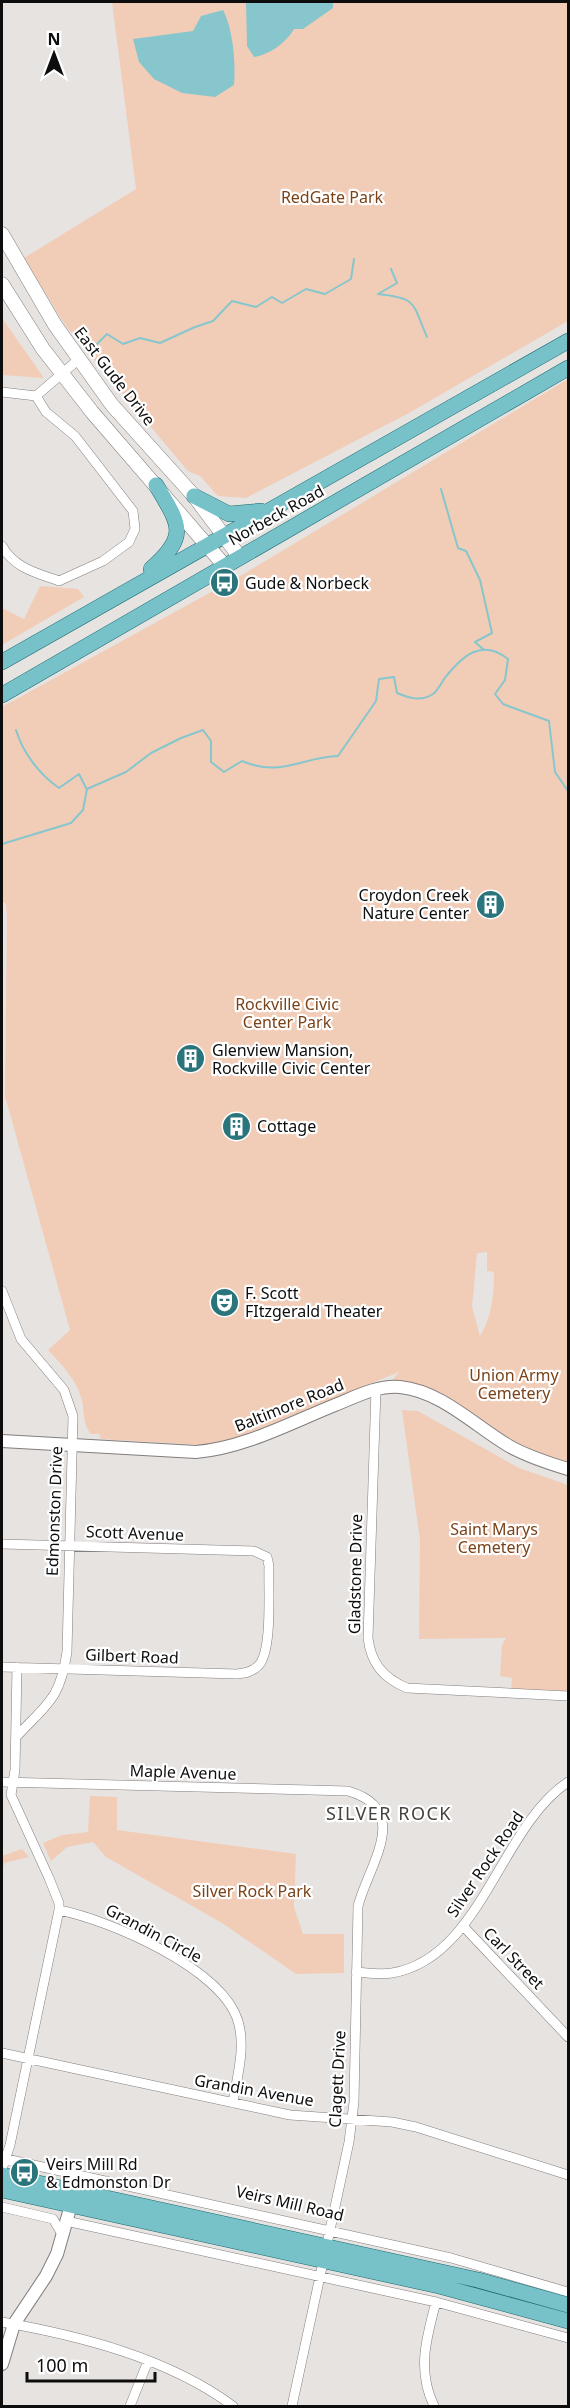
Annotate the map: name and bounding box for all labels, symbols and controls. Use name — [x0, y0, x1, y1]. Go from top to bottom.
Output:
north arrow — [24, 24, 84, 84]
text: N — [47, 28, 61, 50]
park label: RedGate Park — [281, 186, 384, 208]
street label: East Gude Drive — [70, 322, 160, 430]
street label: Norbeck Road — [224, 480, 328, 550]
bus stop icon: Gude & Norbeck — [208, 567, 240, 599]
place label: Gude & Norbeck — [245, 572, 369, 594]
place label: Croydon Creek Nature Center — [359, 884, 469, 924]
building icon: Croydon Creek Nature Center — [474, 888, 506, 920]
park label: Rockville Civic Center Park — [235, 993, 339, 1033]
place label: Glenview Mansion, Rockville Civic Center — [212, 1039, 371, 1079]
building icon: Glenview Mansion, Rockville Civic Center — [175, 1043, 207, 1075]
building icon: Cottage — [220, 1110, 252, 1142]
place label: Cottage — [257, 1115, 316, 1137]
place label: F. Scott FItzgerald Theater — [245, 1282, 383, 1322]
theatre icon: F. Scott FItzgerald Theater — [208, 1286, 240, 1318]
park label: Union Army Cemetery — [469, 1364, 560, 1404]
street label: Baltimore Road — [231, 1373, 347, 1437]
street label: Edmonston Drive — [41, 1446, 67, 1576]
street label: Gladstone Drive — [343, 1514, 367, 1634]
park label: Saint Marys Cemetery — [450, 1518, 538, 1558]
street label: Scott Avenue — [86, 1520, 184, 1546]
street label: Gilbert Road — [85, 1643, 179, 1669]
street label: Maple Avenue — [129, 1759, 237, 1785]
district label: SILVER ROCK — [326, 1801, 452, 1825]
street label: Silver Rock Road — [441, 1807, 529, 1921]
park label: Silver Rock Park — [193, 1880, 312, 1902]
street label: Grandin Circle — [102, 1898, 206, 1968]
street label: Carl Street — [479, 1922, 549, 1994]
street label: Clagett Drive — [323, 2030, 351, 2128]
street label: Grandin Avenue — [193, 2069, 315, 2111]
place label: Veirs Mill Rd & Edmonston Dr — [46, 2153, 171, 2193]
bus stop icon: Veirs Mill Rd & Edmonston Dr — [9, 2157, 41, 2189]
street label: Veirs Mill Road — [234, 2180, 346, 2226]
scale bar — [27, 2345, 154, 2383]
text: 100 m — [36, 2353, 88, 2377]

